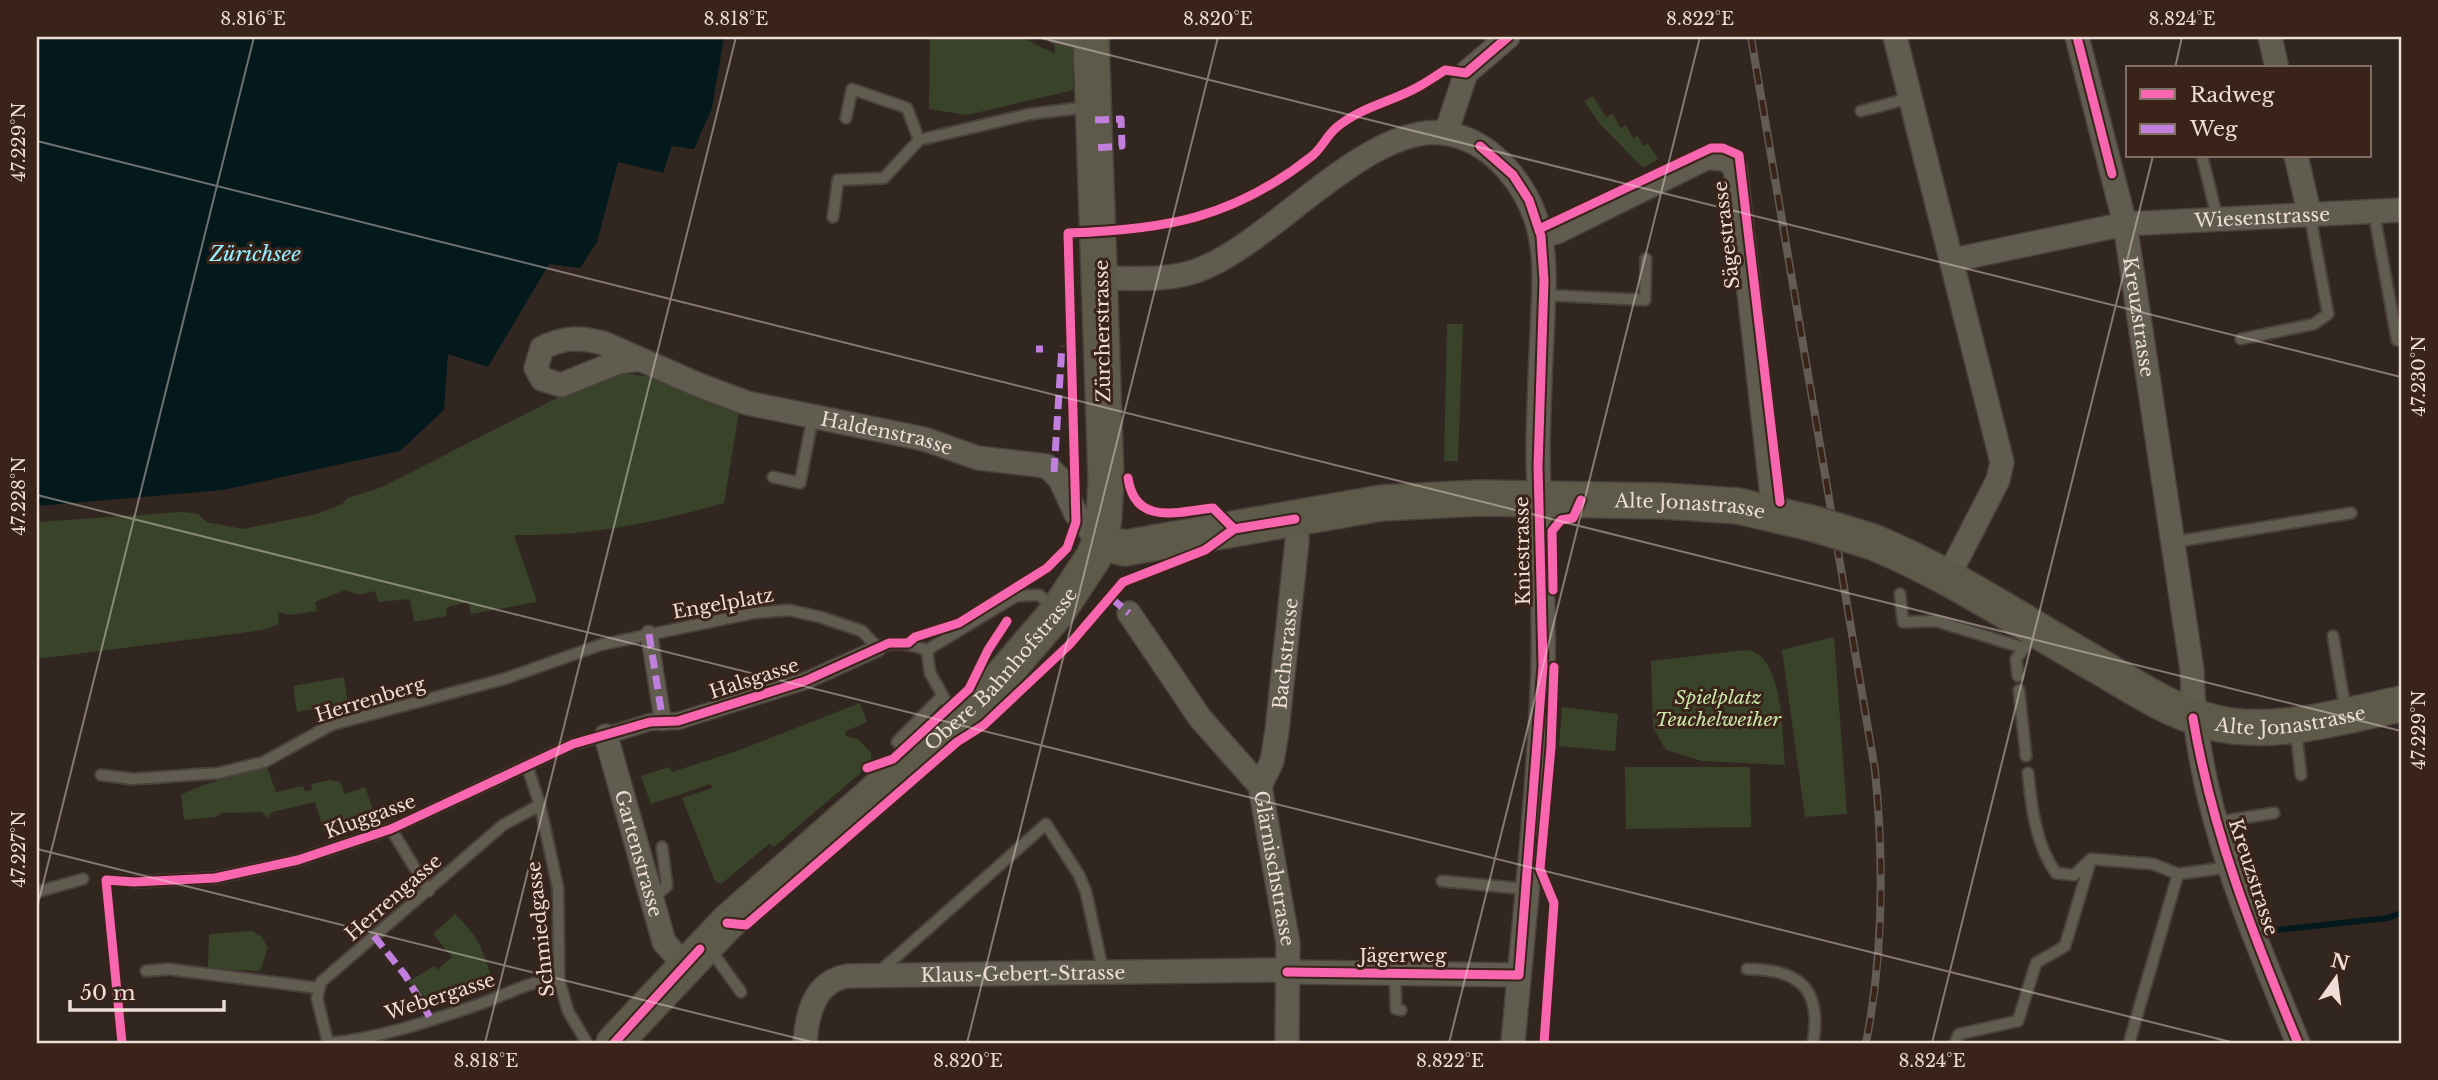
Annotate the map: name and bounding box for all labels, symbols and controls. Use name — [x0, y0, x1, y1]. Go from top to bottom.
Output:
text: 8.816°E — [220, 8, 286, 30]
text: 8.818°E — [704, 8, 768, 30]
text: 8.820°E — [1183, 8, 1253, 30]
text: 8.822°E — [1666, 8, 1734, 30]
text: 8.824°E — [2148, 8, 2216, 30]
legend — [2126, 66, 2372, 158]
text: Radweg — [2190, 82, 2275, 108]
text: 47.229°N — [8, 102, 30, 182]
text: Weg — [2189, 116, 2238, 142]
street label: Sägestrasse — [1708, 180, 1745, 290]
street label: Wiesenstrasse — [2193, 203, 2331, 233]
water label: Zürichsee — [208, 241, 301, 267]
street label: Kreuzstrasse — [2118, 255, 2159, 379]
street label: Zürcherstrasse — [1090, 259, 1115, 403]
text: 47.230°N — [2408, 336, 2430, 416]
street label: Haldenstrasse — [819, 407, 956, 460]
text: 47.228°N — [8, 457, 30, 535]
street label: Alte Jonastrasse — [1614, 489, 1767, 524]
street label: Kniestrasse — [1510, 496, 1535, 606]
street label: Engelplatz — [671, 583, 776, 624]
street label: Obere Bahnhofstrasse — [920, 583, 1082, 756]
street label: Bachstrasse — [1268, 597, 1303, 711]
street label: Halsgasse — [706, 653, 802, 704]
street label: Herrenberg — [312, 672, 428, 727]
park label: Spielplatz Teuchelweiher — [1655, 686, 1782, 731]
text: 47.229°N — [2408, 690, 2430, 770]
street label: Alte Jonastrasse — [2212, 701, 2368, 740]
street label: Gartenstrasse — [610, 787, 667, 920]
street label: Kluggasse — [322, 789, 419, 844]
street label: Glärnischstrasse — [1249, 789, 1299, 948]
text: 47.227°N — [8, 811, 30, 887]
street label: Kreuzstrasse — [2224, 816, 2283, 938]
street label: Herrengasse — [341, 849, 446, 945]
street label: Schmiedgasse — [522, 860, 559, 998]
street label: Jägerweg — [1357, 944, 1447, 967]
north arrow — [2302, 944, 2372, 1014]
text: N — [2329, 949, 2352, 975]
street label: Klaus-Gebert-Strasse — [920, 961, 1125, 987]
scale bar — [70, 968, 224, 1012]
street label: Webergasse — [381, 968, 498, 1025]
text: 50 m — [80, 980, 136, 1006]
text: 8.818°E — [454, 1050, 518, 1072]
text: 8.820°E — [933, 1050, 1003, 1072]
text: 8.822°E — [1416, 1050, 1484, 1072]
text: 8.824°E — [1898, 1050, 1966, 1072]

